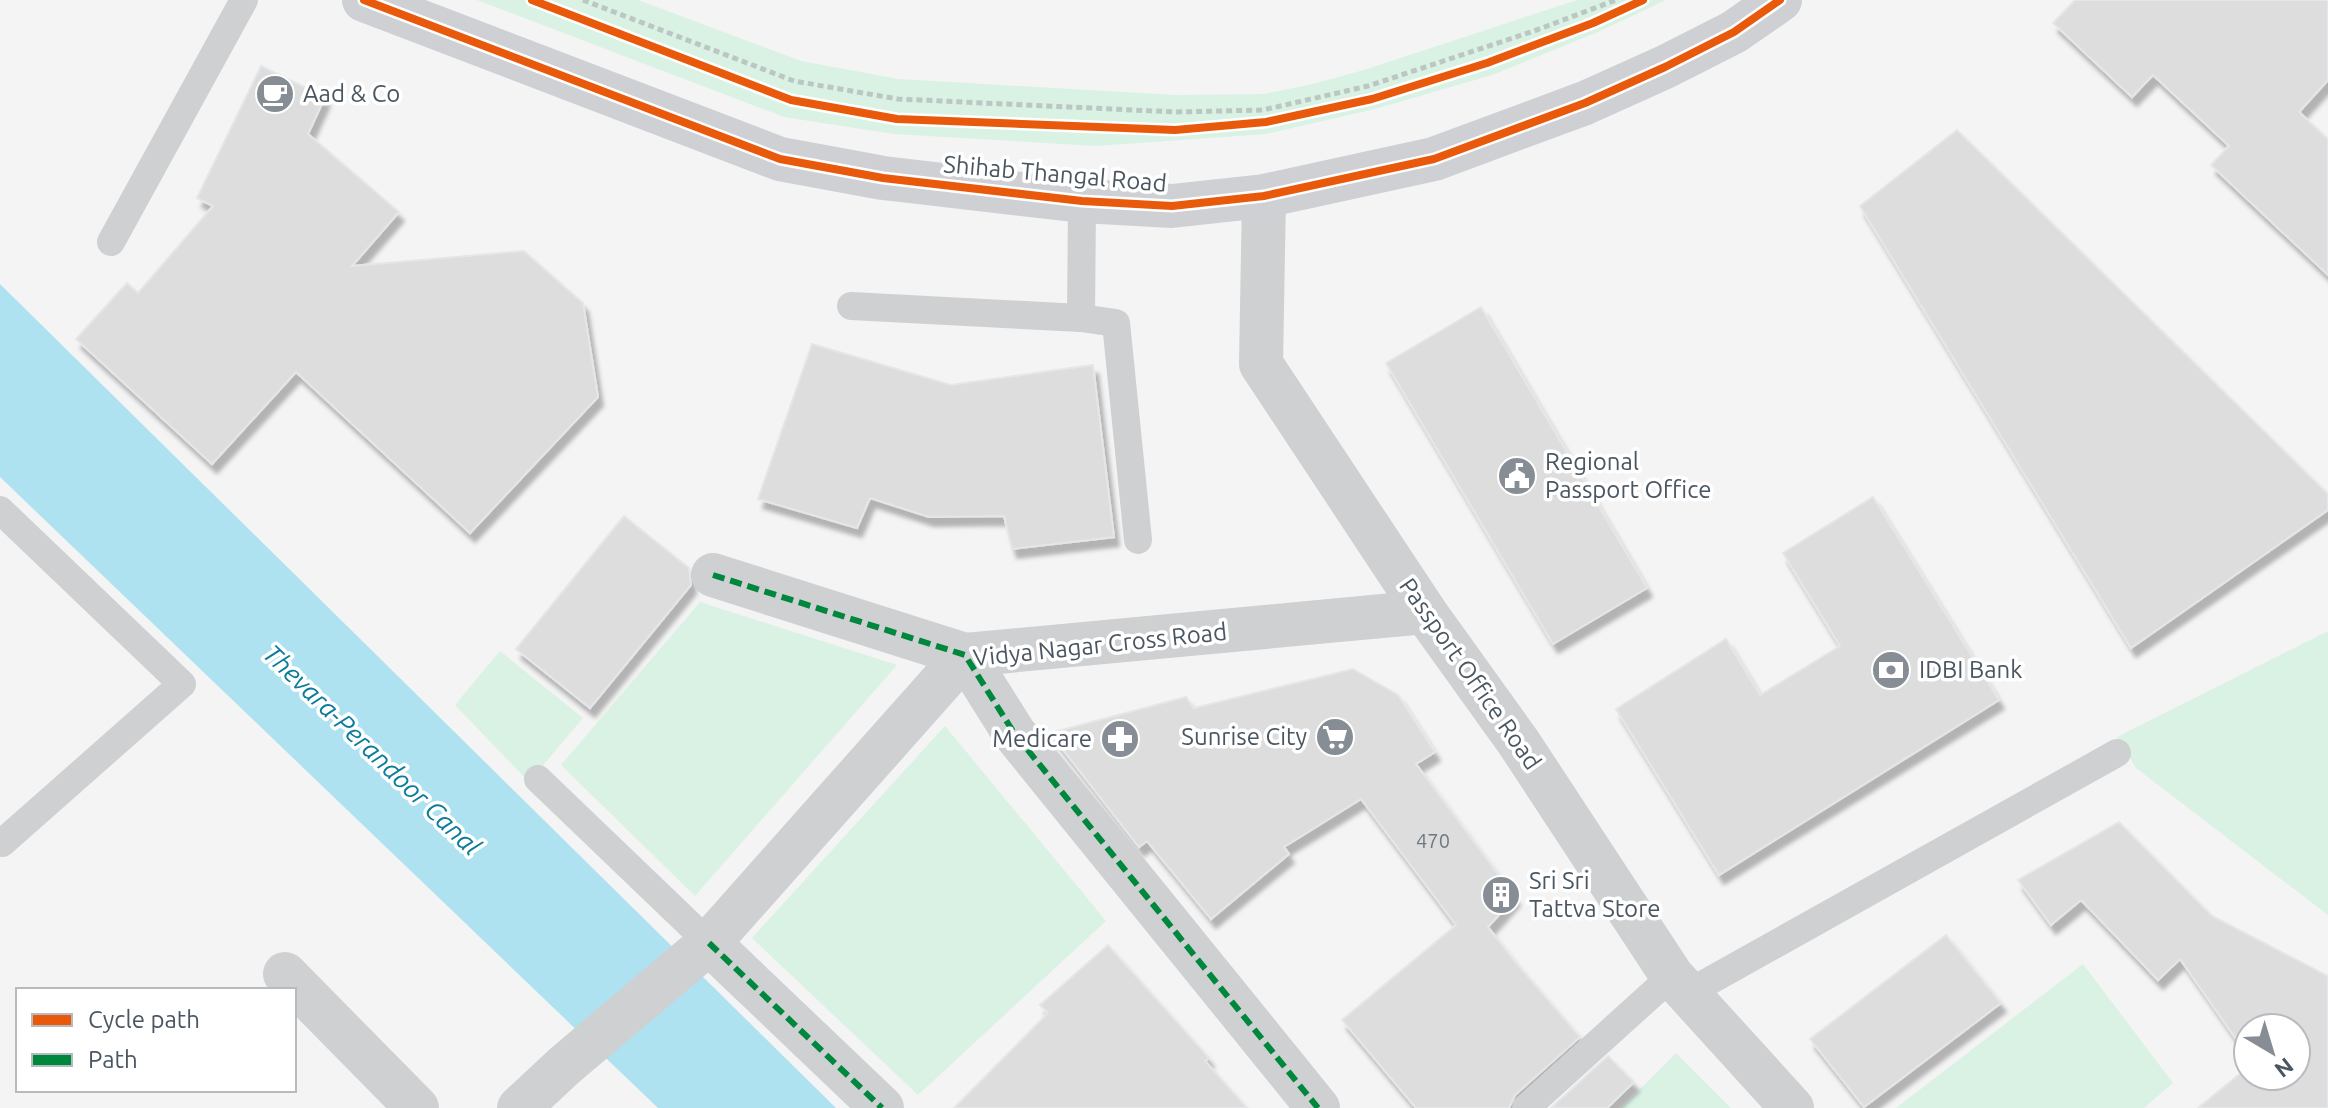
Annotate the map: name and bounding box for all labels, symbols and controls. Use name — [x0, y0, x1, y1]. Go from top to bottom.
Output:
cafe icon: Aad & Co — [254, 73, 296, 115]
place label: Aad & Co — [303, 80, 400, 107]
street label: Shihab Thangal Road — [942, 150, 1168, 197]
place label: Regional Passport Office — [1545, 448, 1712, 503]
public building icon: Regional Passport Office — [1496, 455, 1538, 497]
street label: Passport Office Road — [1394, 573, 1547, 775]
street label: Vidya Nagar Cross Road — [972, 618, 1228, 671]
water label: Thevara-Perandoor Canal — [258, 638, 487, 861]
bank icon: IDBI Bank — [1870, 649, 1912, 691]
place label: IDBI Bank — [1919, 656, 2022, 683]
supermarket icon: Sunrise City — [1314, 716, 1356, 758]
pharmacy icon: Medicare — [1099, 718, 1141, 760]
place label: Sunrise City — [1181, 723, 1307, 750]
place label: Medicare — [992, 725, 1092, 752]
house number: 470 — [1416, 829, 1450, 852]
place label: Sri Sri Tattva Store — [1529, 867, 1660, 922]
building icon: Sri Sri Tattva Store — [1480, 874, 1522, 916]
legend — [16, 988, 296, 1092]
text: Cycle path — [88, 1006, 200, 1033]
north arrow — [2232, 1012, 2312, 1092]
text: Path — [88, 1046, 138, 1073]
text: N — [2270, 1053, 2299, 1083]

